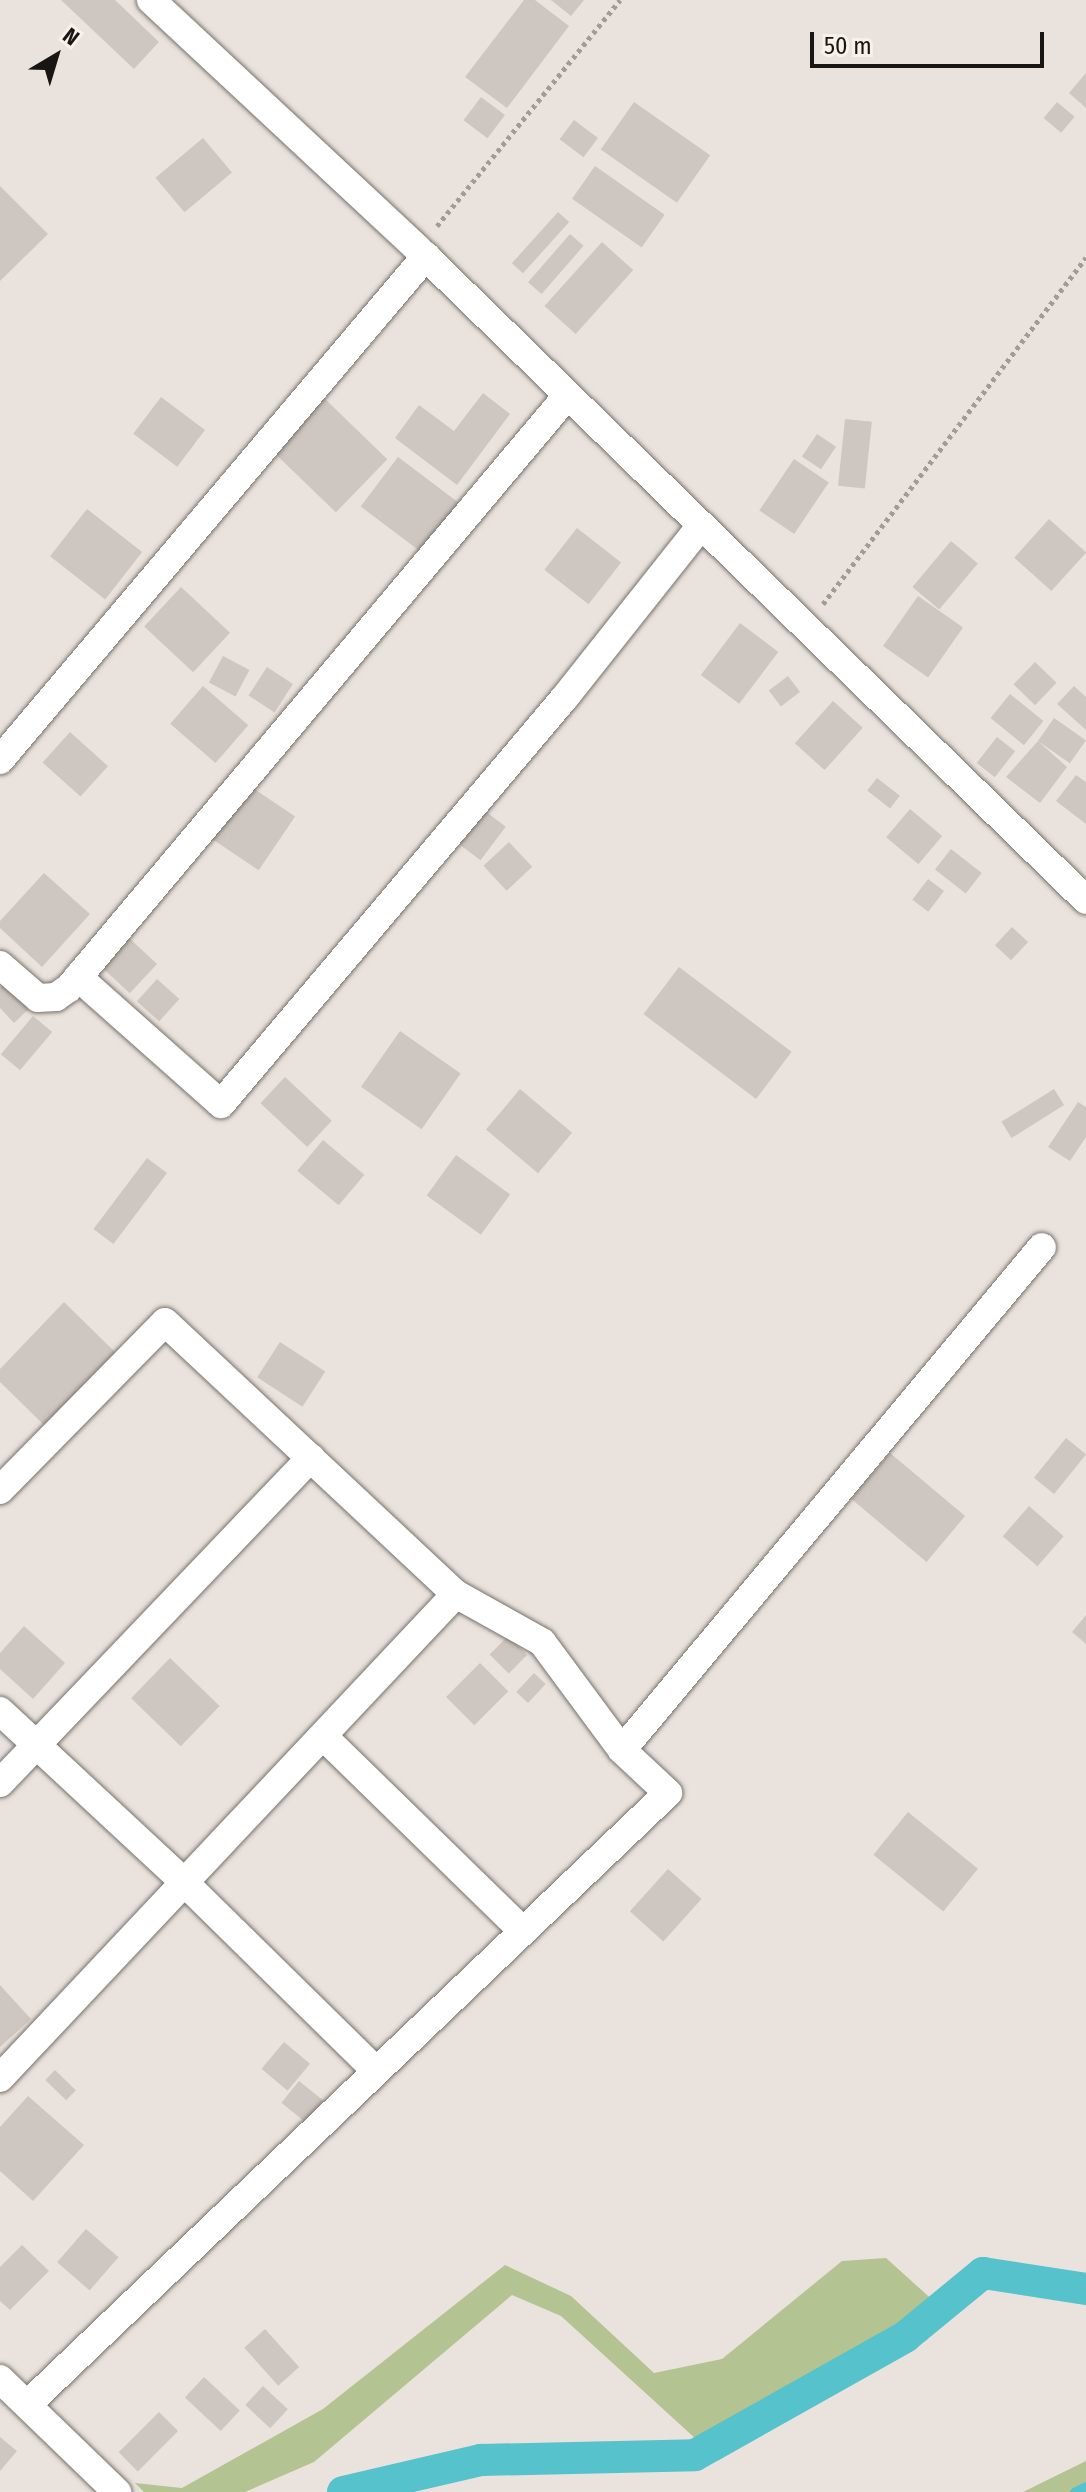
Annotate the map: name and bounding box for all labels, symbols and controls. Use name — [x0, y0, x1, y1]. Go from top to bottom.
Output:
north arrow — [16, 16, 96, 96]
scale bar — [814, 16, 1048, 66]
text: N — [58, 22, 85, 51]
text: 50 m — [824, 32, 872, 60]

